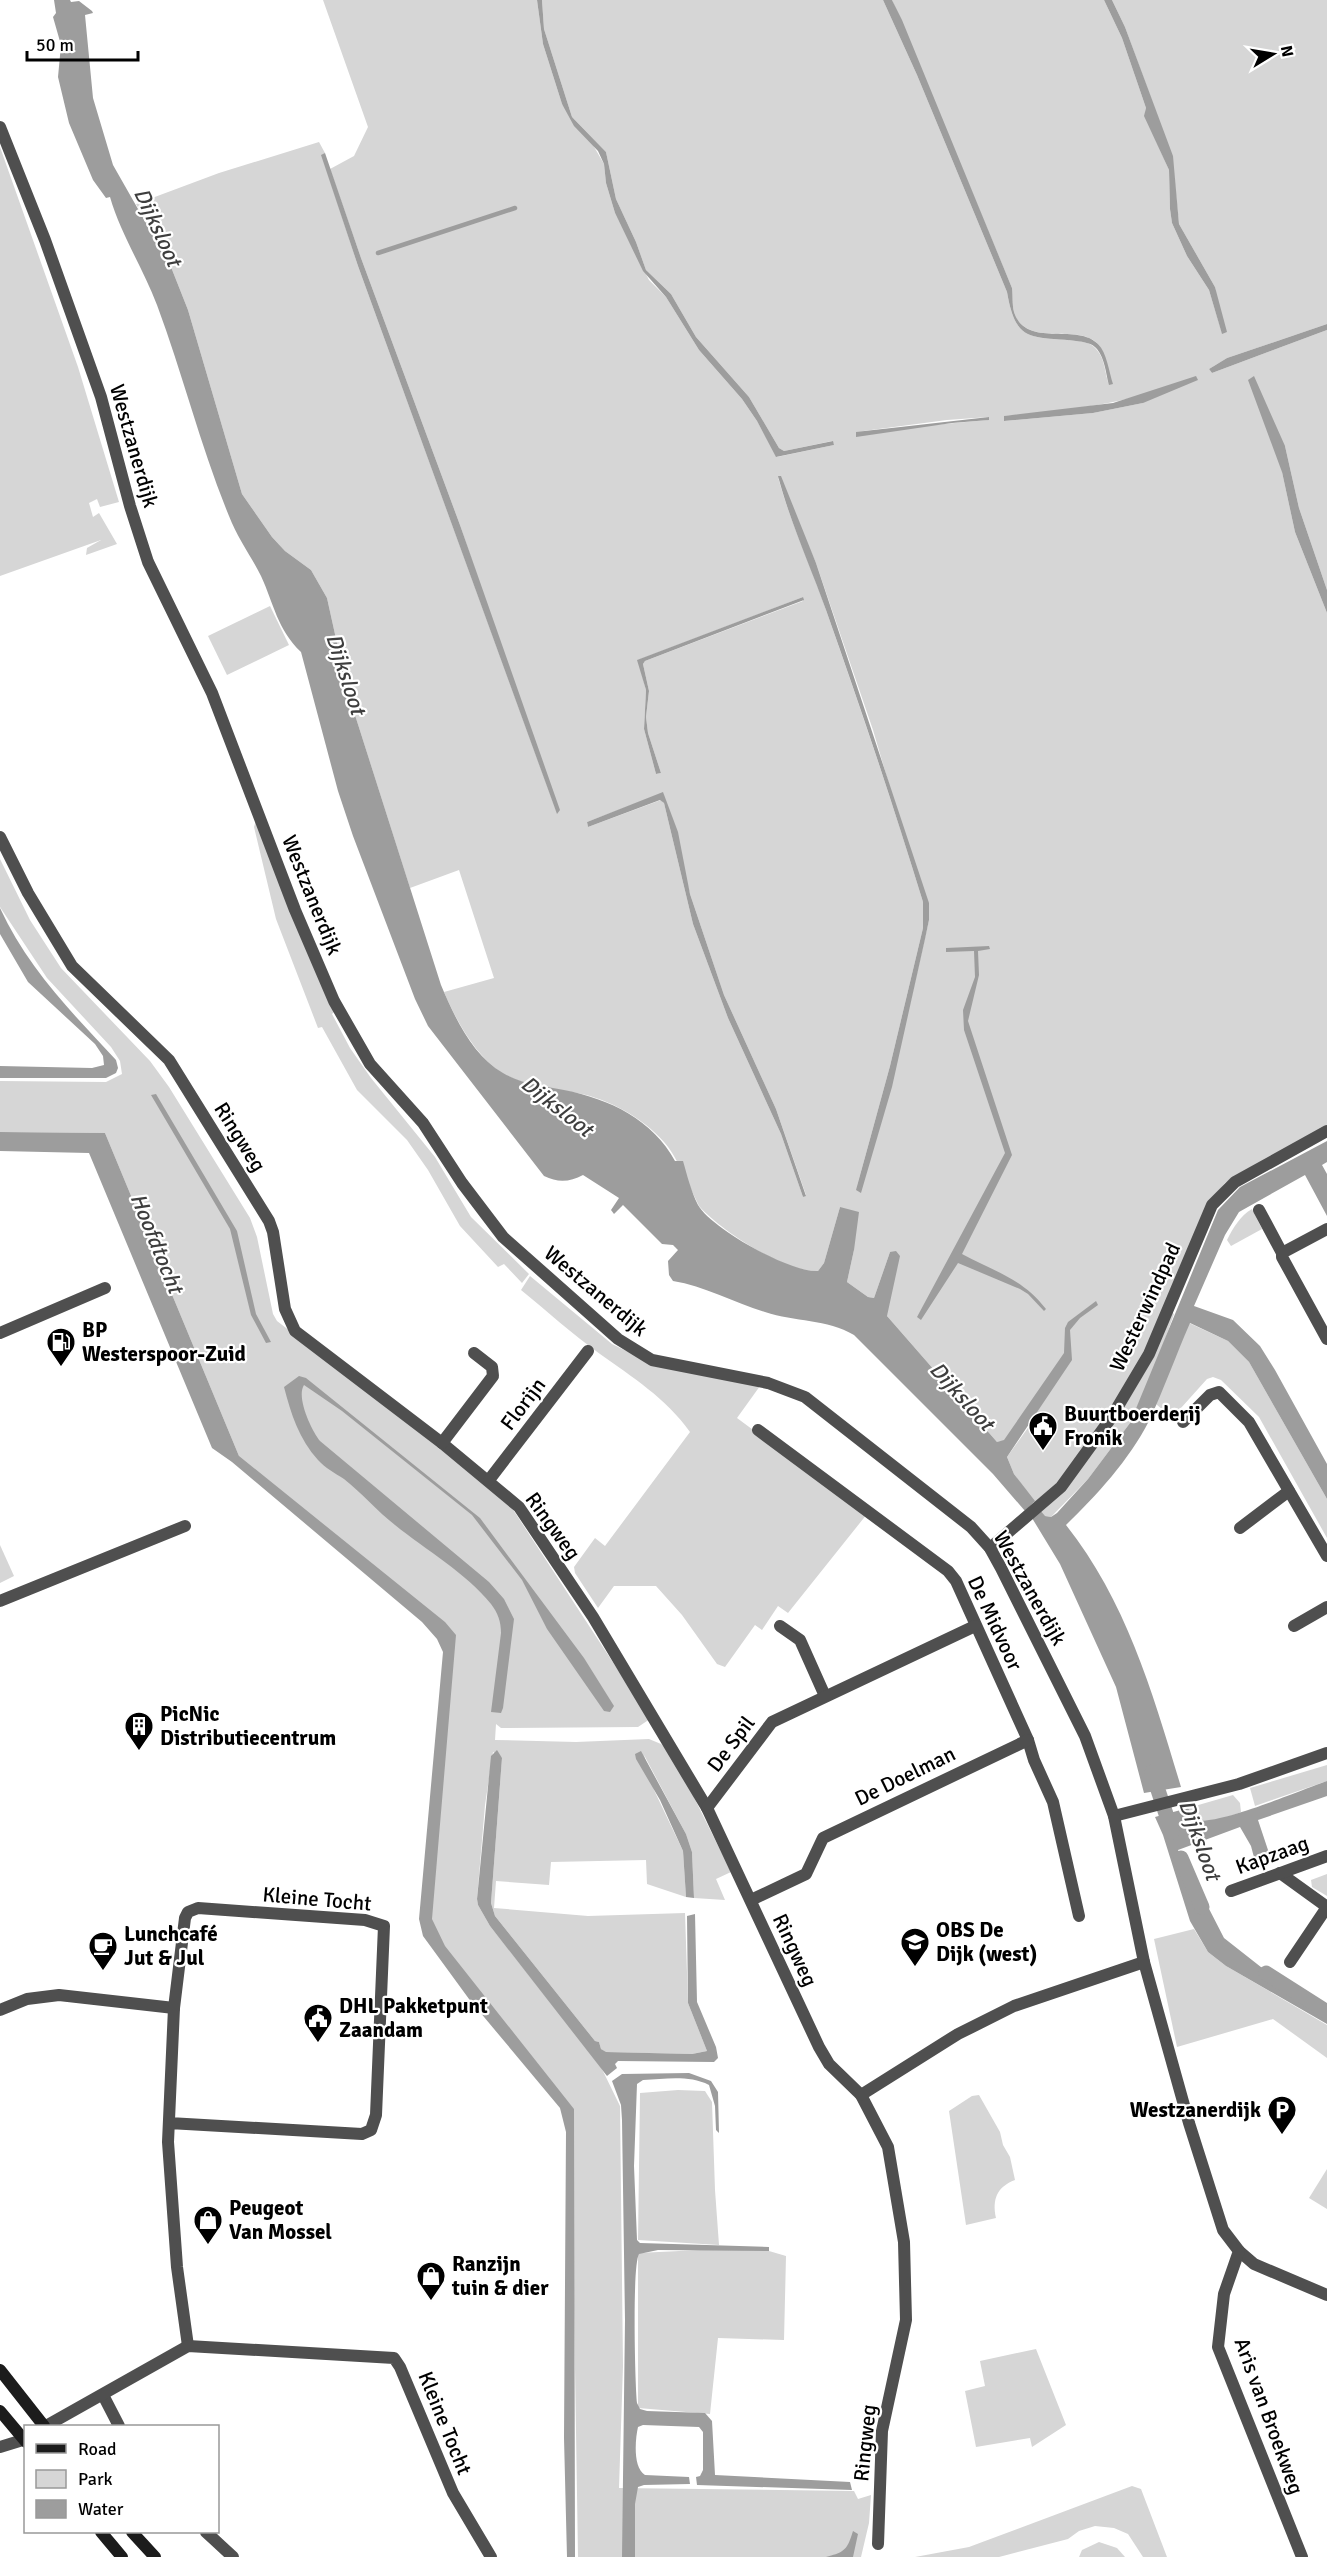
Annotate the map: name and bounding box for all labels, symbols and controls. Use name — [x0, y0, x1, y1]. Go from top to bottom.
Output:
scale bar — [27, 24, 138, 62]
north arrow — [1243, 24, 1303, 84]
text: 50 m — [36, 34, 74, 56]
text: N — [1276, 44, 1298, 59]
water label: Dijksloot — [128, 183, 189, 273]
street label: Westzanerdijk — [104, 381, 164, 511]
water label: Dijksloot — [320, 630, 372, 720]
street label: Westzanerdijk — [276, 831, 348, 959]
water label: Dijksloot — [516, 1070, 600, 1144]
street label: Ringweg — [208, 1097, 272, 1177]
water label: Hoofdtocht — [125, 1189, 190, 1299]
street label: Westerwindpad — [1104, 1238, 1186, 1376]
street label: Westzanerdijk — [539, 1240, 653, 1342]
place label: BP Westerspoor-Zuid — [82, 1317, 246, 1367]
fuel station icon: BP Westerspoor-Zuid — [45, 1326, 77, 1368]
water label: Dijksloot — [924, 1356, 1002, 1438]
street label: Florijn — [495, 1373, 551, 1435]
place label: Buurtboerderij Fronik — [1064, 1401, 1201, 1451]
public building icon: Buurtboerderij Fronik — [1027, 1410, 1059, 1452]
street label: Ringweg — [520, 1487, 586, 1565]
street label: Westzanerdijk — [988, 1526, 1072, 1650]
street label: De Midvoor — [962, 1572, 1028, 1675]
place label: PicNic Distributiecentrum — [160, 1701, 336, 1751]
building icon: PicNic Distributiecentrum — [123, 1710, 155, 1752]
street label: De Spil — [702, 1711, 760, 1777]
street label: De Doelman — [850, 1740, 960, 1812]
water label: Dijksloot — [1173, 1796, 1228, 1886]
street label: Kapzaag — [1232, 1830, 1312, 1880]
street label: Kleine Tocht — [261, 1881, 373, 1917]
street label: Ringweg — [767, 1909, 823, 1991]
place label: OBS De Dijk (west) — [936, 1917, 1037, 1967]
place label: Lunchcafé Jut & Jul — [124, 1921, 218, 1971]
school or university icon: OBS De Dijk (west) — [899, 1926, 931, 1968]
cafe icon: Lunchcafé Jut & Jul — [87, 1930, 119, 1972]
place label: DHL Pakketpunt Zaandam — [339, 1993, 488, 2043]
public building icon: DHL Pakketpunt Zaandam — [302, 2002, 334, 2044]
parking icon: Westzanerdijk — [1266, 2094, 1298, 2136]
place label: Westzanerdijk — [1130, 2097, 1261, 2123]
place label: Peugeot Van Mossel — [229, 2195, 332, 2245]
shop icon: Peugeot Van Mossel — [192, 2204, 224, 2246]
place label: Ranzijn tuin & dier — [451, 2251, 549, 2301]
shop icon: Ranzijn tuin & dier — [415, 2260, 447, 2302]
street label: Aris van Broekweg — [1229, 2334, 1309, 2498]
street label: Kleine Tocht — [412, 2367, 478, 2479]
street label: Ringweg — [848, 2403, 882, 2483]
legend — [24, 2425, 219, 2533]
text: Road — [78, 2438, 117, 2460]
text: Park — [78, 2468, 113, 2490]
text: Water — [78, 2498, 124, 2520]

